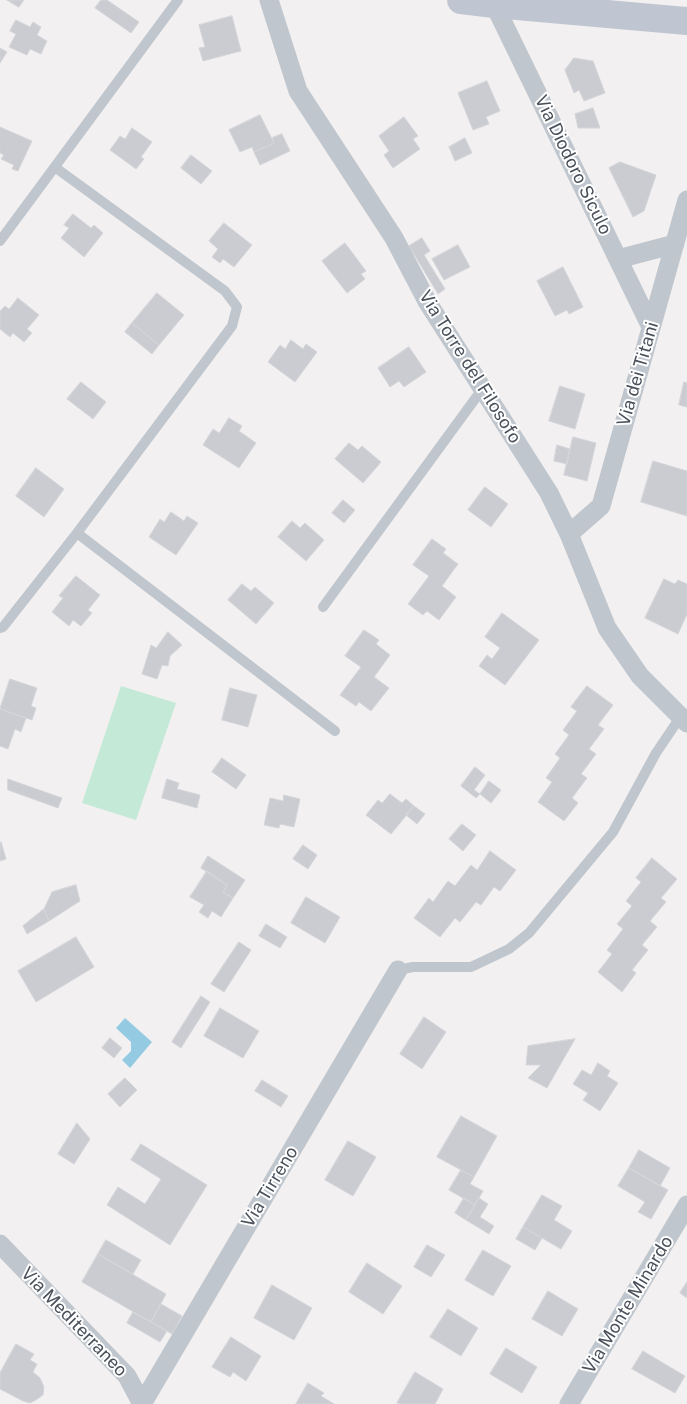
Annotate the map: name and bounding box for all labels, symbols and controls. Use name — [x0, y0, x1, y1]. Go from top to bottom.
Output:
street label: Via Diodoro Siculo — [530, 92, 616, 238]
street label: Via Torre del Filosofo — [414, 287, 526, 447]
street label: Via dei Titani — [613, 319, 663, 429]
street label: Via Tirreno — [237, 1143, 303, 1231]
street label: Via Monte Minardo — [578, 1232, 678, 1378]
street label: Via Mediterraneo — [16, 1263, 132, 1381]

